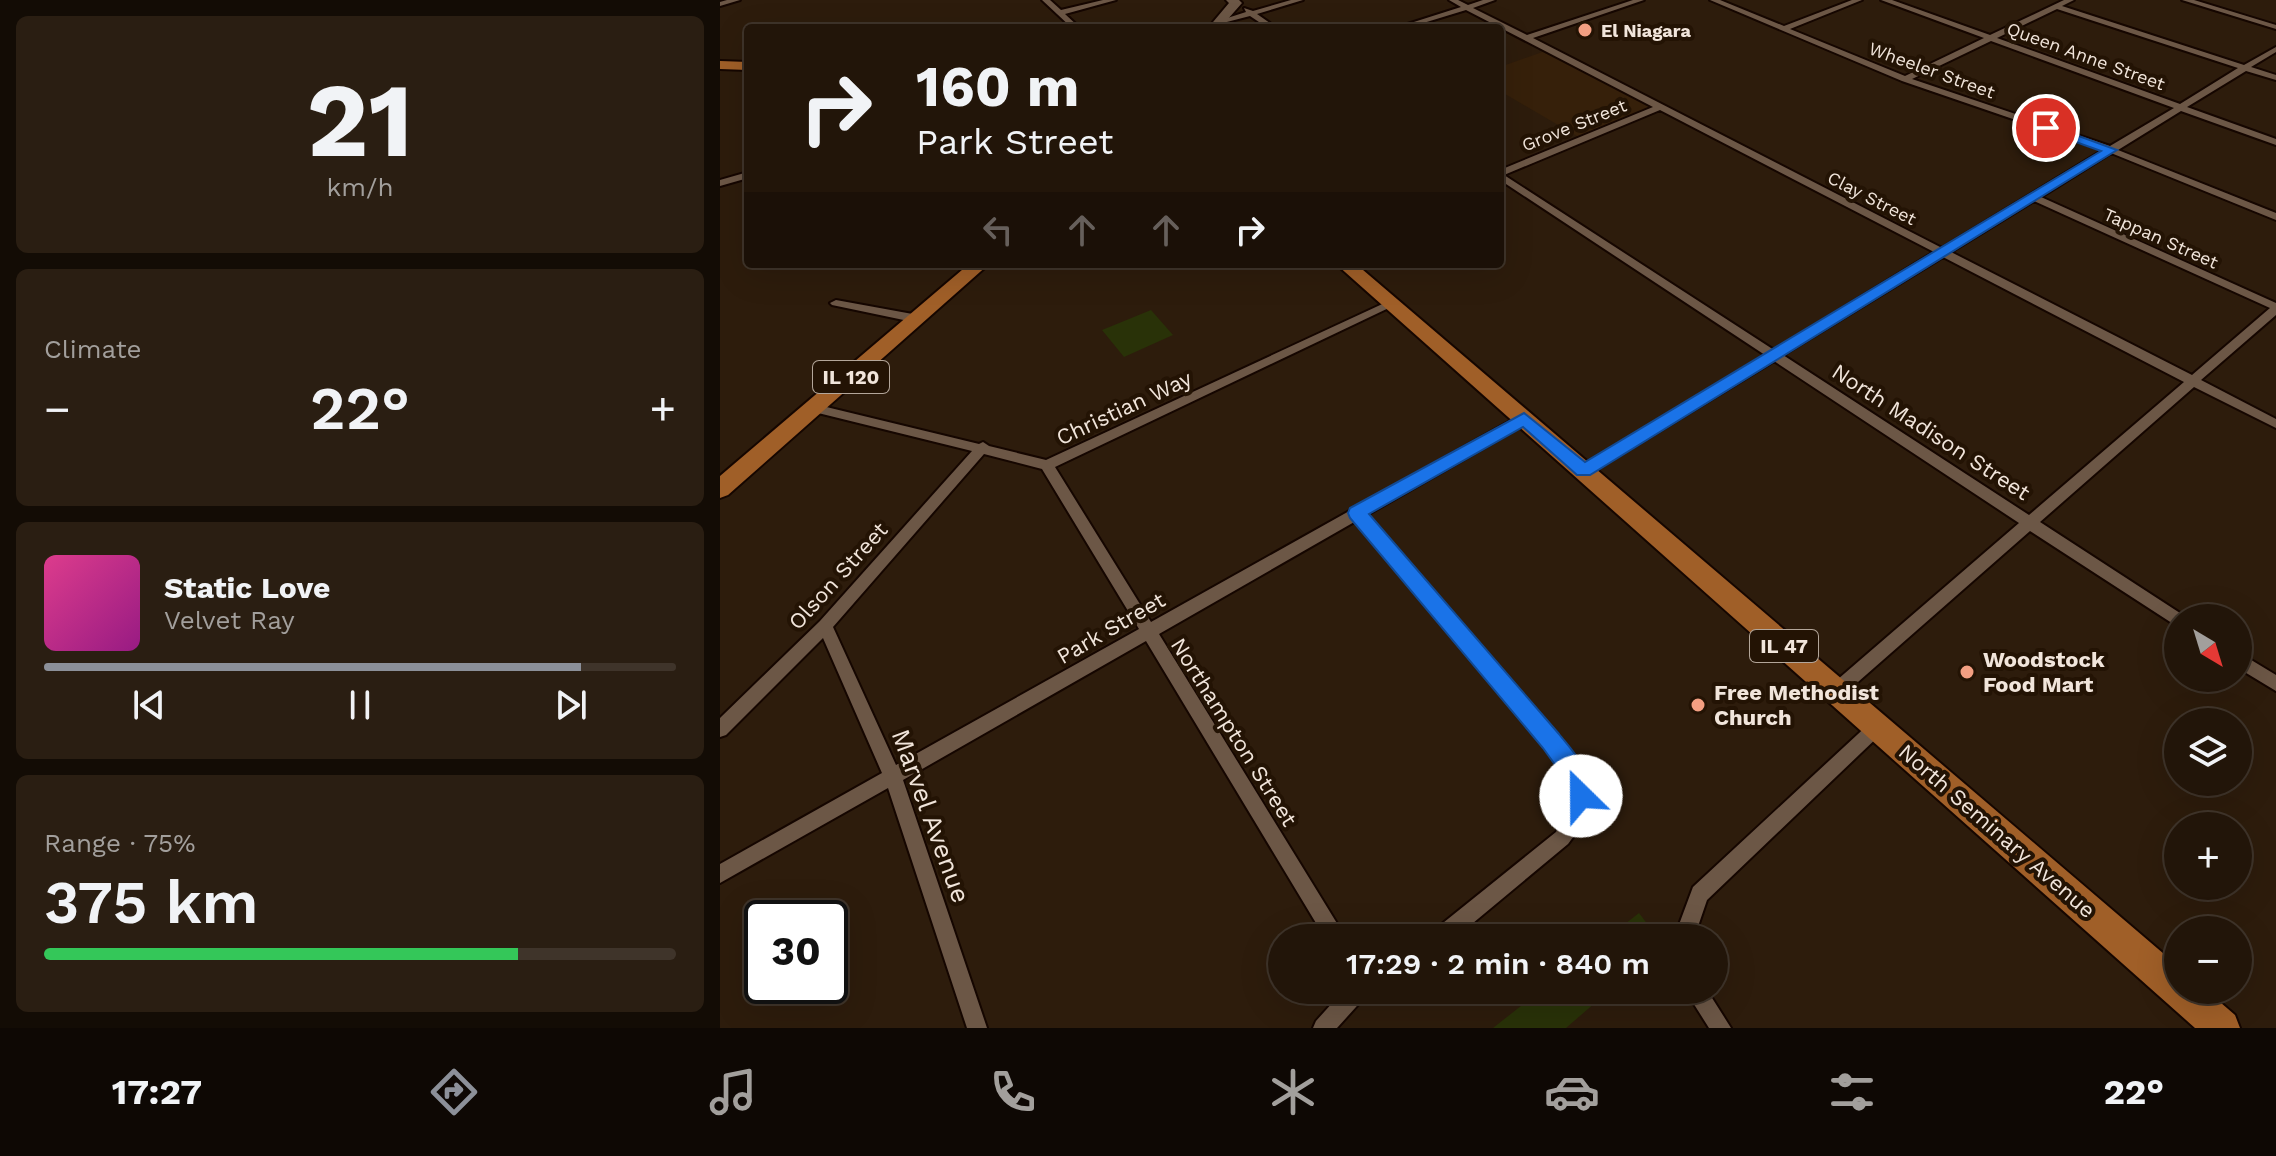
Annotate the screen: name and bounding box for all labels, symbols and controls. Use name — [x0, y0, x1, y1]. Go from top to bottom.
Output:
street label: Queen Anne Street — [2004, 18, 2168, 95]
place label: El Niagara — [1601, 20, 1691, 41]
marker: El Niagara — [1576, 21, 1594, 39]
street label: Wheeler Street — [1866, 37, 1998, 103]
text: 160 m — [916, 54, 1079, 120]
icon: right — [784, 56, 888, 160]
text: 21 — [307, 59, 413, 181]
street label: Grove Street — [1519, 94, 1630, 156]
pin — [2012, 94, 2080, 162]
icon: arrive — [2024, 106, 2068, 150]
text: Park Street — [916, 121, 1113, 163]
street label: Clay Street — [1824, 167, 1920, 230]
text: km/h — [327, 172, 393, 202]
street label: Tappan Street — [2100, 203, 2222, 273]
icon: left — [976, 208, 1020, 252]
icon: ahead — [1060, 208, 1104, 252]
icon: ahead — [1144, 208, 1188, 252]
icon: right — [1228, 208, 1272, 252]
text: Climate — [44, 334, 142, 364]
street label: North Madison Street — [1827, 359, 2035, 505]
road number: IL 120 — [813, 361, 889, 393]
street label: Christian Way — [1052, 365, 1196, 450]
text: 22° — [310, 373, 410, 444]
text: − — [44, 383, 71, 435]
text: + — [649, 383, 676, 435]
street label: Olson Street — [783, 517, 893, 635]
text: Static Love — [164, 570, 330, 605]
street label: Park Street — [1053, 587, 1169, 669]
north arrow — [2164, 604, 2252, 692]
map controls — [2164, 604, 2252, 1004]
text: Velvet Ray — [164, 605, 295, 635]
road number: IL 47 — [1750, 630, 1818, 662]
street label: Northampton Street — [1166, 633, 1302, 831]
place label: Woodstock Food Mart — [1983, 647, 2105, 697]
marker: Woodstock Food Mart — [1958, 663, 1976, 681]
place label: Free Methodist Church — [1714, 680, 1879, 730]
icon: previous — [127, 683, 171, 727]
icon: pause — [338, 683, 382, 727]
icon: next — [549, 683, 593, 727]
marker: Free Methodist Church — [1689, 696, 1707, 714]
button: layers — [2164, 708, 2252, 796]
street label: Marvel Avenue — [886, 725, 976, 907]
street label: North Seminary Avenue — [1894, 739, 2100, 923]
position arrow — [1539, 754, 1623, 838]
button: + — [2164, 812, 2252, 900]
text: Range · 75% — [44, 828, 195, 858]
text: 375 km — [44, 867, 259, 938]
speed limit sign: 30 — [744, 900, 848, 1004]
button: − — [2164, 916, 2252, 1004]
text: 17:29 · 2 min · 840 m — [1346, 946, 1650, 981]
icon: directions — [426, 1064, 482, 1120]
icon: music — [705, 1064, 761, 1120]
icon: phone — [985, 1064, 1041, 1120]
icon: climate — [1265, 1064, 1321, 1120]
icon: car — [1544, 1064, 1600, 1120]
icon: filters — [1824, 1064, 1880, 1120]
text: 17:27 — [112, 1071, 202, 1113]
text: 22° — [2103, 1071, 2164, 1113]

